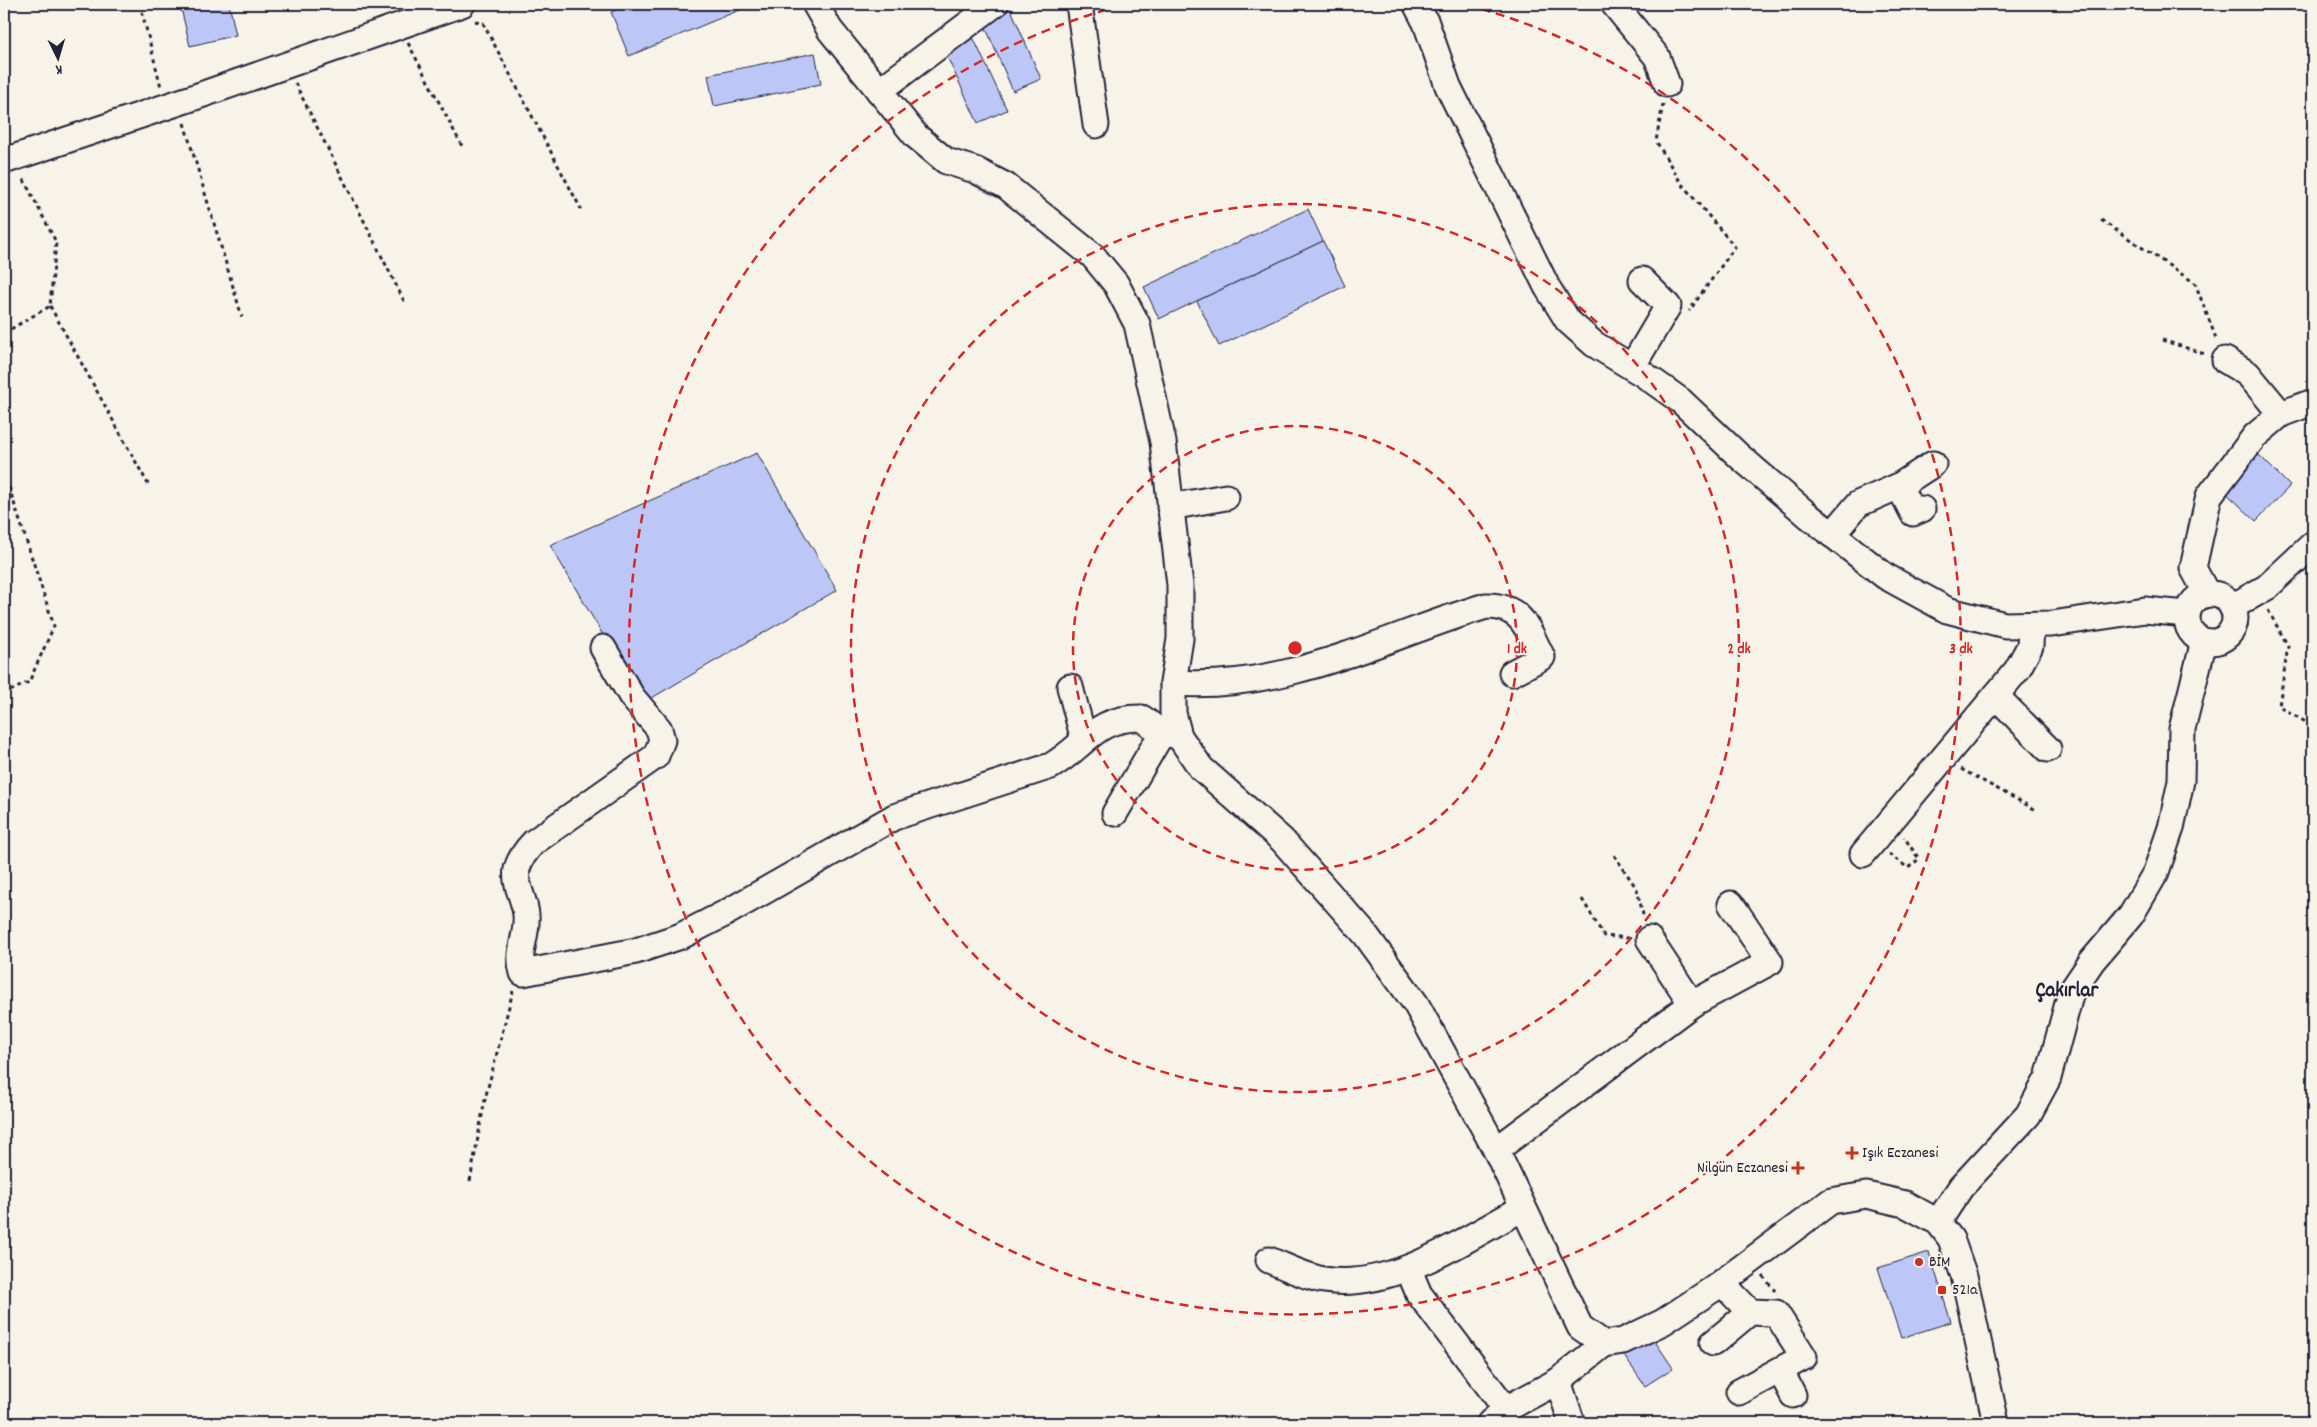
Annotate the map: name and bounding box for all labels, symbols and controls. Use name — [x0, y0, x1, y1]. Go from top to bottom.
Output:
north arrow — [32, 32, 82, 82]
text: K — [54, 59, 63, 79]
centre of rings — [1286, 639, 1304, 657]
text: 1 dk — [1507, 639, 1527, 661]
text: 2 dk — [1727, 639, 1751, 661]
text: 3 dk — [1949, 639, 1973, 661]
district label: Çakırlar — [2036, 977, 2099, 1007]
place label: Işık Eczanesi — [1862, 1142, 1938, 1165]
marker: Işık Eczanesi — [1846, 1147, 1858, 1159]
place label: Nilgün Eczanesi — [1697, 1157, 1788, 1180]
marker: Nilgün Eczanesi — [1792, 1162, 1804, 1174]
place label: BİM — [1929, 1251, 1950, 1274]
marker: BİM — [1913, 1256, 1925, 1268]
place label: 521a — [1952, 1279, 1978, 1302]
marker: 521a — [1936, 1284, 1948, 1296]

